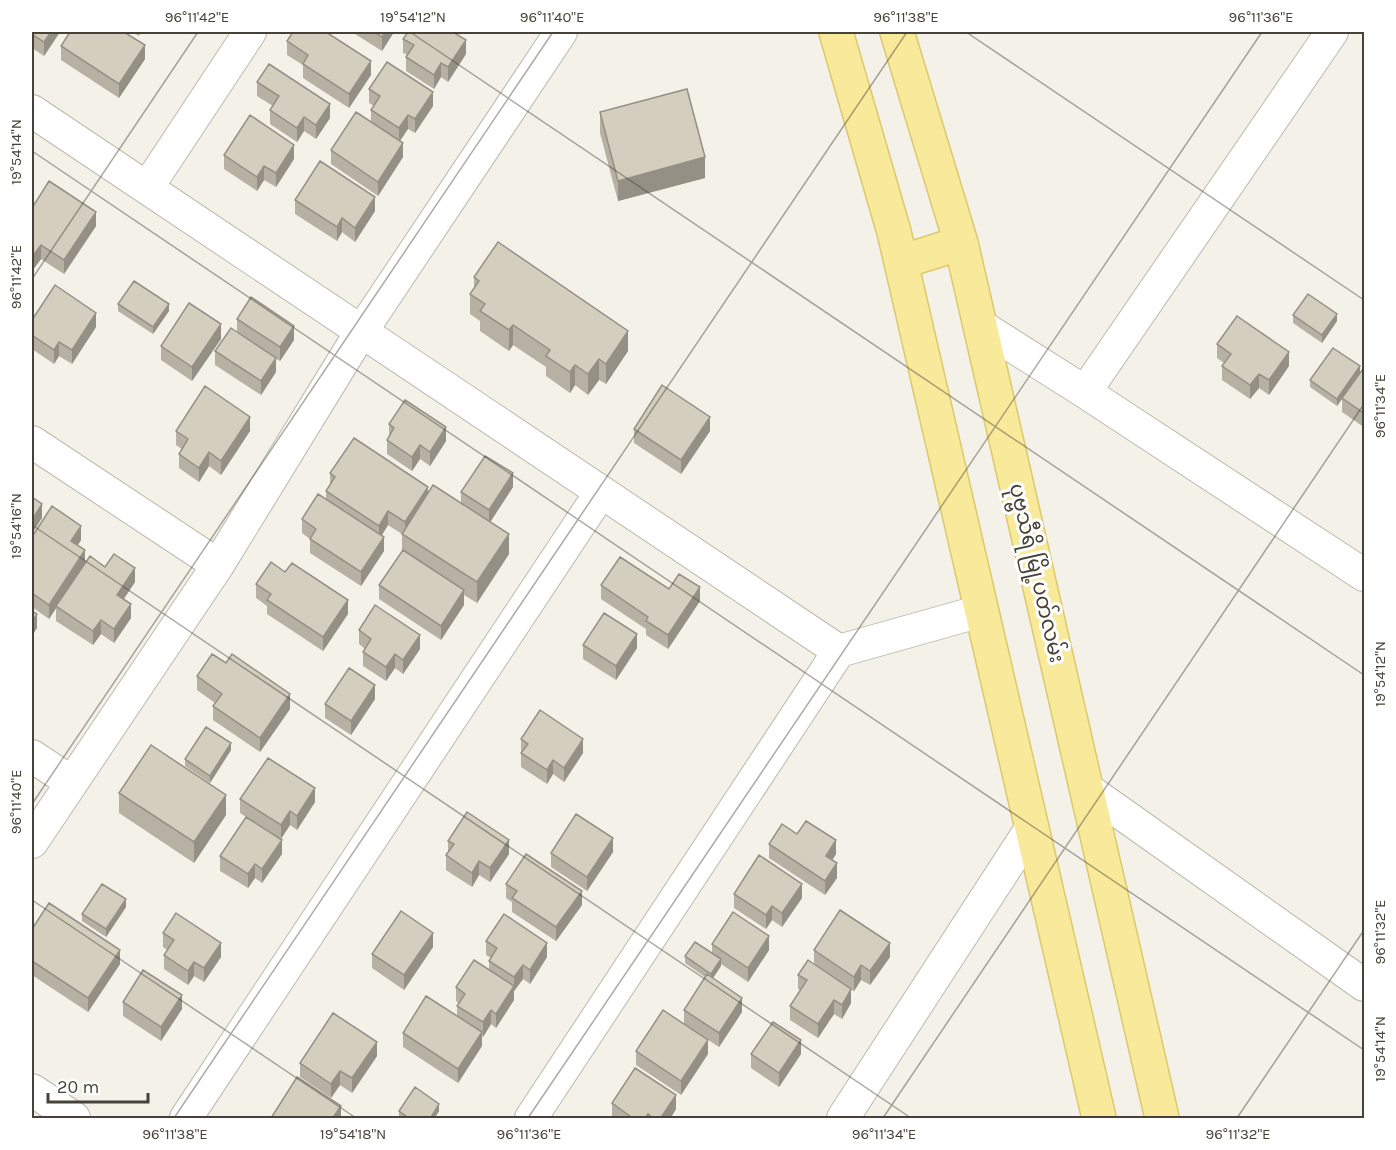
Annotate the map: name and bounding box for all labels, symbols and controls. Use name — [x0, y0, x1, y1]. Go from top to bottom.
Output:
text: 96°11'42"E — [165, 8, 229, 26]
text: 19°54'12"N — [380, 8, 446, 26]
text: 96°11'40"E — [520, 8, 584, 26]
text: 96°11'38"E — [873, 8, 939, 26]
text: 96°11'36"E — [1229, 8, 1293, 26]
text: 19°54'14"N — [7, 119, 25, 185]
text: 96°11'42"E — [7, 245, 25, 309]
text: 96°11'34"E — [1371, 374, 1389, 438]
street label: ပုဗ္ဗသီရိ မြို့ပတ်လမ်း — [999, 480, 1073, 666]
text: 19°54'16"N — [7, 493, 25, 559]
text: 19°54'12"N — [1371, 641, 1389, 707]
text: 96°11'40"E — [7, 770, 25, 834]
text: 96°11'32"E — [1371, 900, 1389, 964]
text: 19°54'14"N — [1371, 1016, 1389, 1082]
scale bar — [48, 1066, 148, 1104]
text: 20 m — [57, 1076, 99, 1098]
text: 96°11'38"E — [142, 1125, 208, 1143]
text: 19°54'18"N — [320, 1125, 386, 1143]
text: 96°11'36"E — [497, 1125, 561, 1143]
text: 96°11'34"E — [852, 1125, 916, 1143]
text: 96°11'32"E — [1206, 1125, 1270, 1143]

